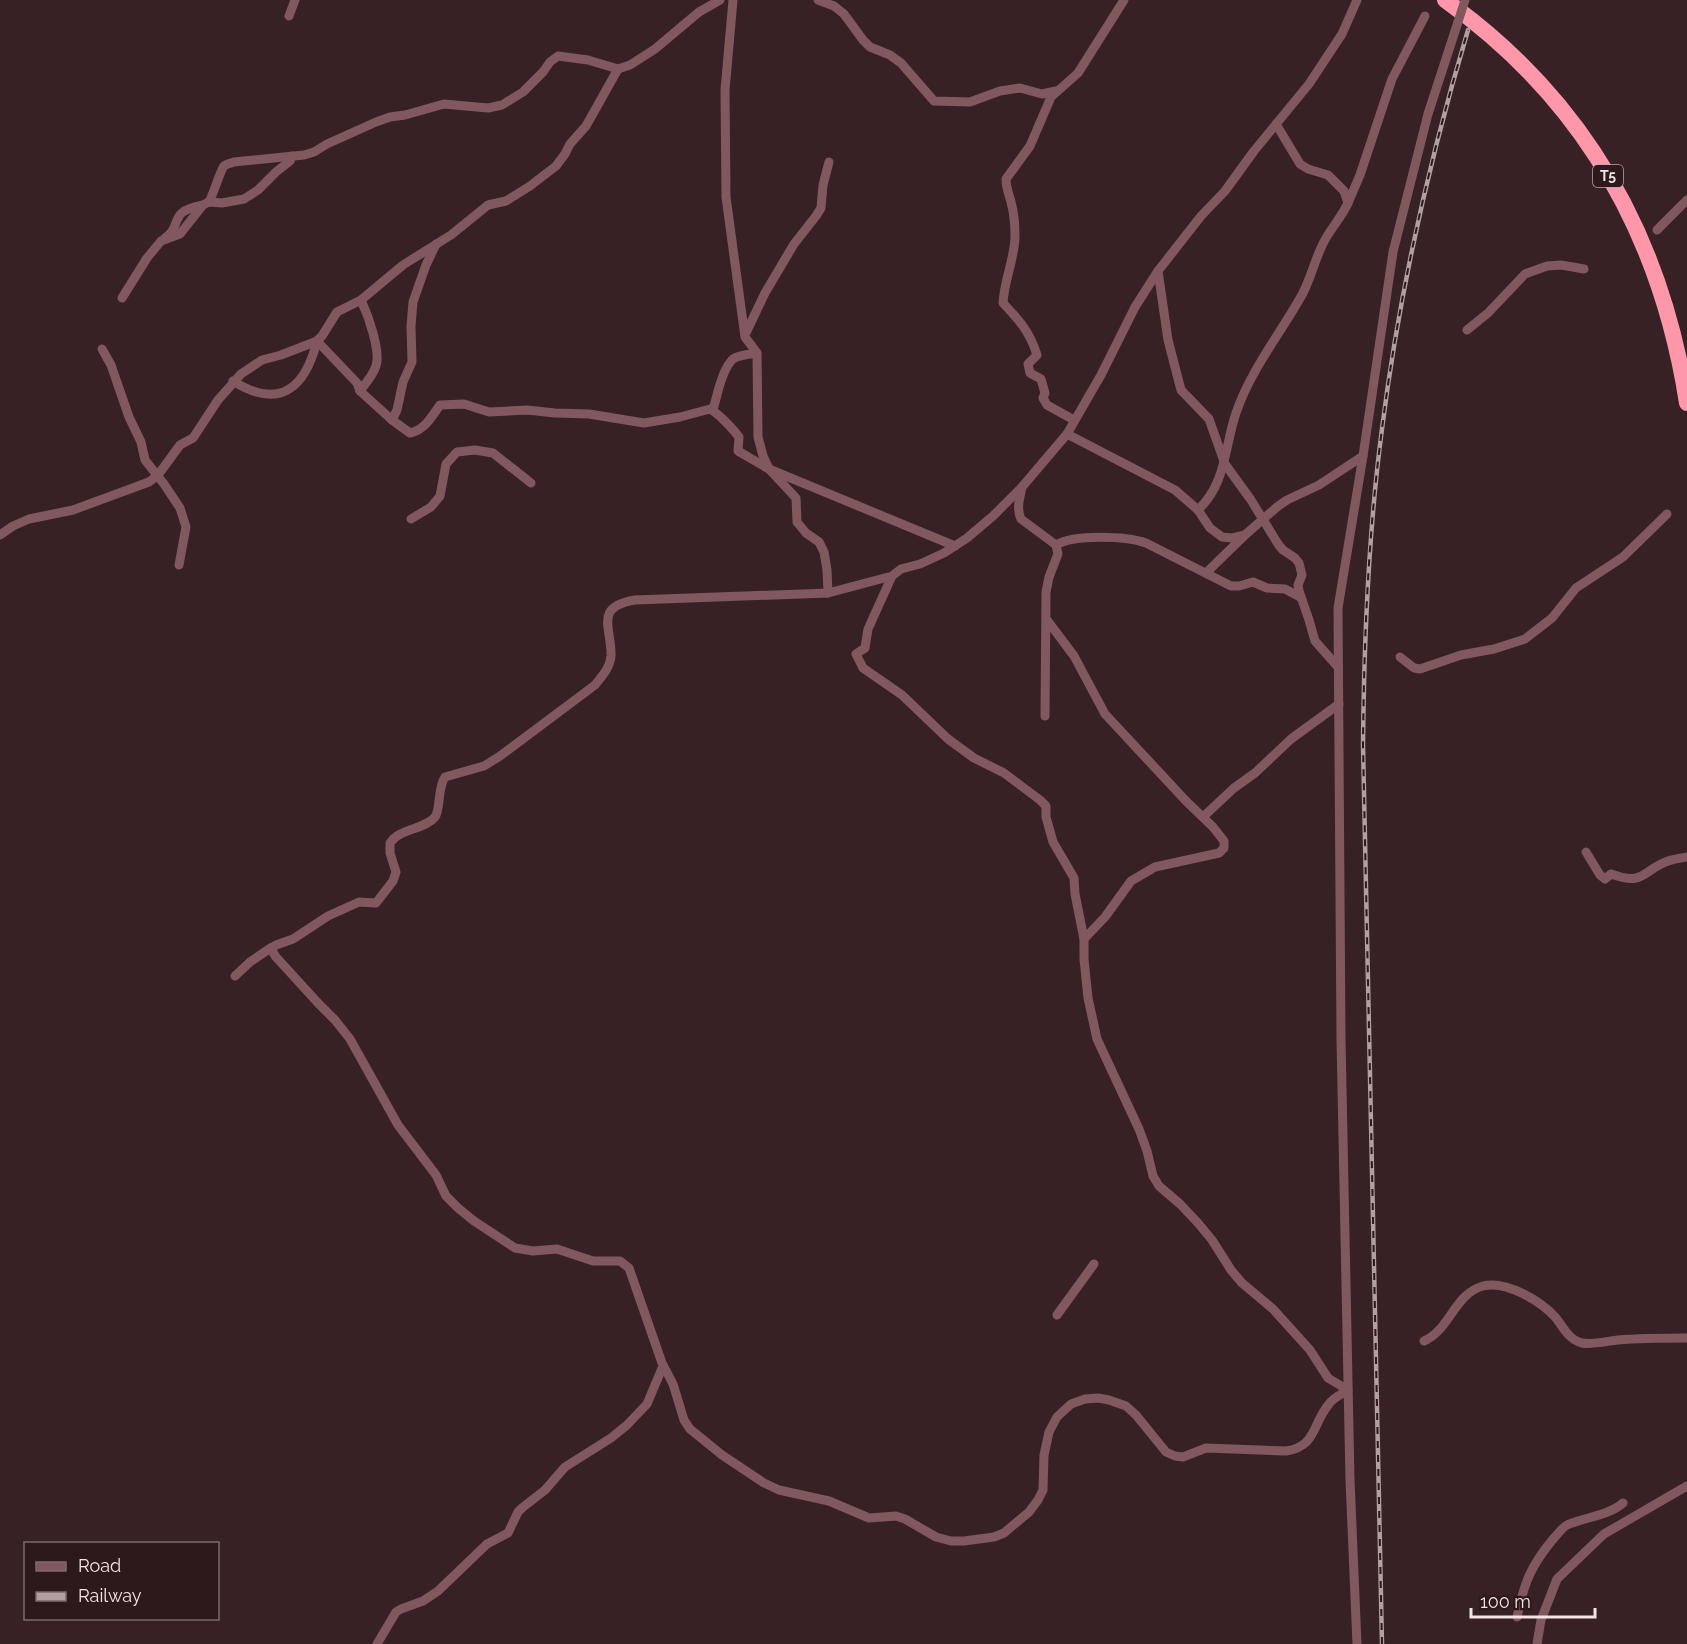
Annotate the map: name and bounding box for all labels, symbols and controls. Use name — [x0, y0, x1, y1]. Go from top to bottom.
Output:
road number: T5 — [1593, 165, 1623, 187]
legend — [24, 1542, 219, 1620]
text: Road — [78, 1555, 121, 1576]
scale bar — [1471, 1581, 1596, 1619]
text: Railway — [78, 1585, 142, 1606]
text: 100 m — [1480, 1591, 1531, 1612]

